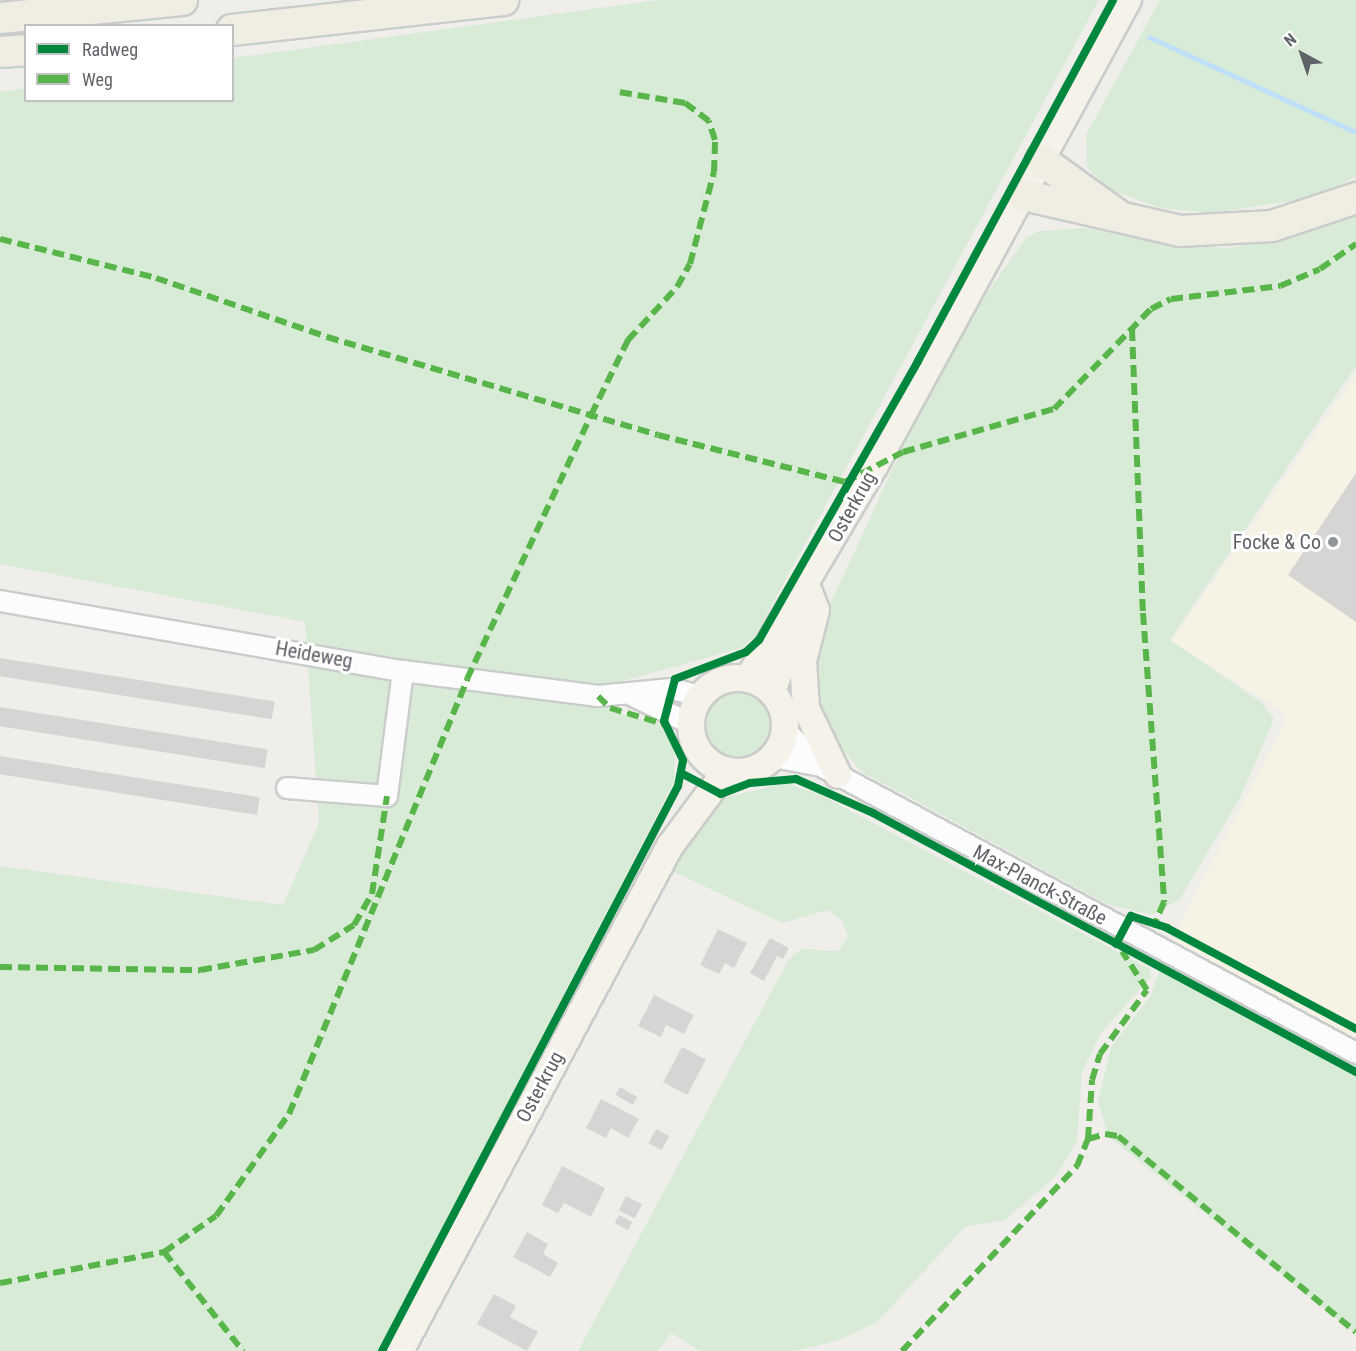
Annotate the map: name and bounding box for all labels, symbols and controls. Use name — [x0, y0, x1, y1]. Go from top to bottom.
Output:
legend — [24, 24, 234, 102]
north arrow — [1272, 24, 1332, 84]
text: N — [1280, 29, 1300, 50]
text: Radweg — [82, 39, 138, 60]
text: Weg — [82, 69, 113, 90]
street label: Osterkrug — [823, 467, 881, 547]
place label: Focke & Co — [1233, 530, 1321, 554]
marker: Focke & Co — [1326, 535, 1340, 549]
street label: Heideweg — [274, 636, 354, 674]
street label: Max-Planck-Straße — [969, 840, 1111, 930]
street label: Osterkrug — [511, 1047, 569, 1127]

